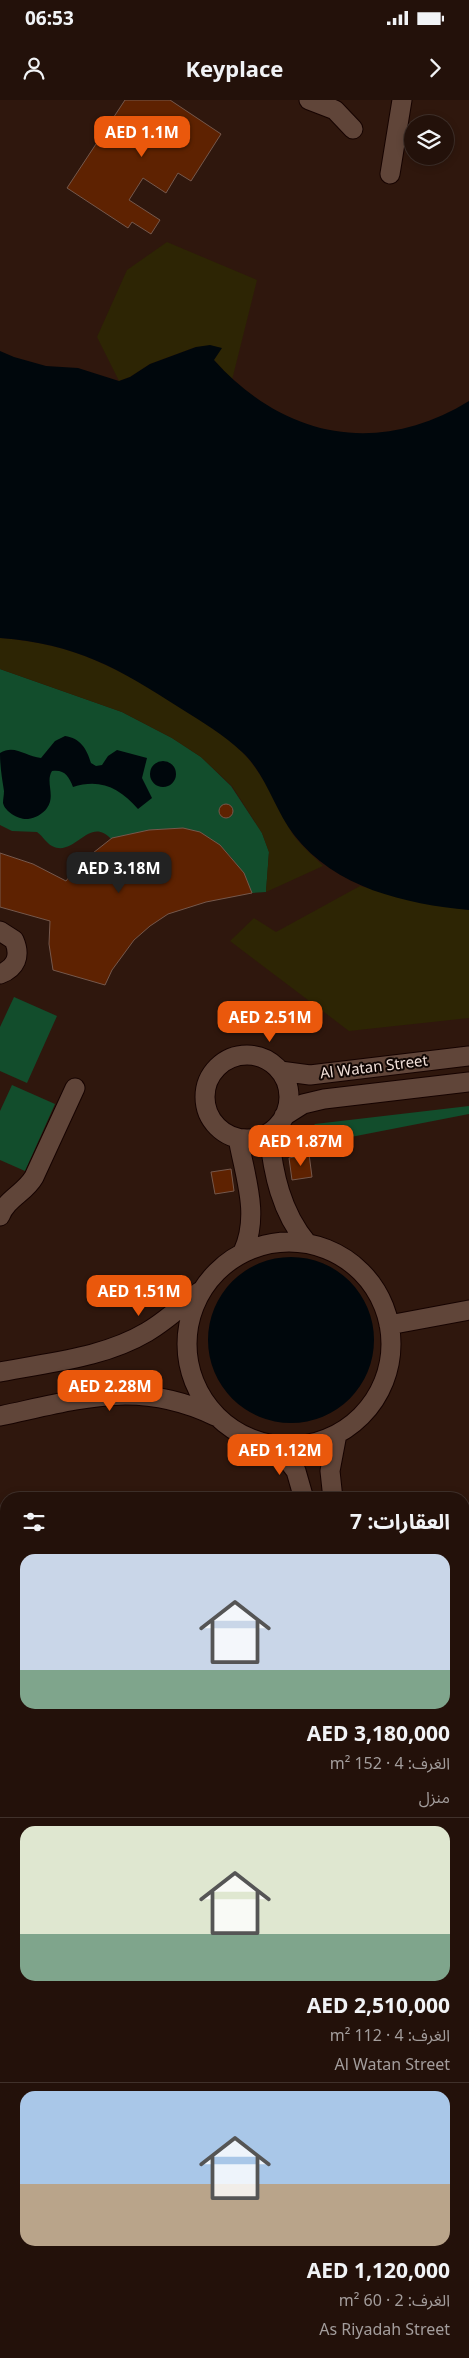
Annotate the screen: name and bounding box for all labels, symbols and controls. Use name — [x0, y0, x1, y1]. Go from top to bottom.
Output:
text: 06:53 — [25, 5, 74, 31]
text: Keyplace — [186, 53, 284, 83]
icon: person — [20, 54, 48, 82]
icon: forward — [421, 54, 449, 82]
pin: AED 1.1M — [90, 115, 194, 158]
map controls — [404, 115, 454, 165]
button: layers — [404, 115, 454, 165]
text: AED 1.1M — [105, 121, 179, 143]
pin: AED 3.18M — [62, 852, 176, 894]
text: AED 3.18M — [78, 857, 160, 879]
pin: AED 2.51M — [213, 1000, 327, 1043]
text: AED 2.51M — [229, 1006, 311, 1028]
street label: Al Watan Street — [319, 1049, 429, 1083]
pin: AED 1.87M — [244, 1124, 358, 1167]
text: AED 1.87M — [260, 1130, 342, 1152]
pin: AED 1.51M — [82, 1274, 196, 1317]
text: AED 1.51M — [98, 1280, 180, 1302]
pin: AED 2.28M — [53, 1370, 167, 1412]
text: AED 2.28M — [69, 1375, 151, 1397]
pin: AED 1.12M — [223, 1434, 337, 1476]
text: AED 1.12M — [239, 1439, 321, 1461]
text: العقارات: 7 — [350, 1507, 450, 1535]
icon: filters — [20, 1508, 48, 1536]
icon: home — [190, 1587, 280, 1677]
text: AED 3,180,000 — [307, 1719, 450, 1747]
text: الغرف: 4 · 152 m² — [330, 1752, 450, 1774]
text: منزل — [419, 1786, 450, 1808]
icon: home — [190, 1858, 280, 1948]
text: AED 2,510,000 — [307, 1991, 450, 2019]
text: الغرف: 4 · 112 m² — [330, 2024, 450, 2046]
text: Al Watan Street — [334, 2053, 450, 2075]
icon: home — [190, 2123, 280, 2213]
text: AED 1,120,000 — [307, 2256, 450, 2284]
text: الغرف: 2 · 60 m² — [339, 2289, 450, 2311]
text: As Riyadah Street — [319, 2318, 450, 2340]

